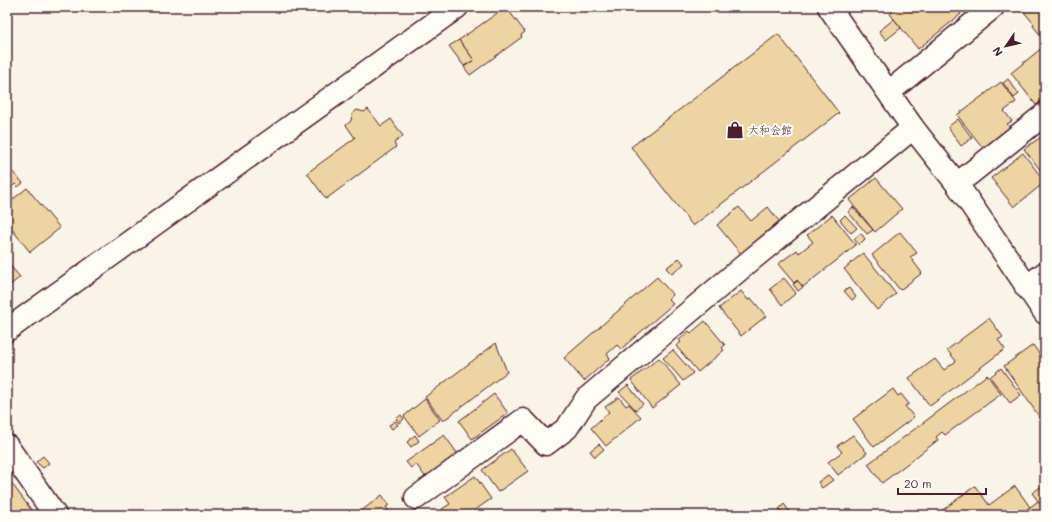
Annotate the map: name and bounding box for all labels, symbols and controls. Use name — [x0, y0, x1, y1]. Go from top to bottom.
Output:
north arrow — [986, 26, 1026, 66]
text: N — [989, 44, 1006, 60]
shop icon: 大和会館 — [725, 120, 745, 140]
place label: 大和会館 — [748, 122, 792, 137]
scale bar — [898, 470, 986, 496]
text: 20 m — [904, 475, 932, 491]

